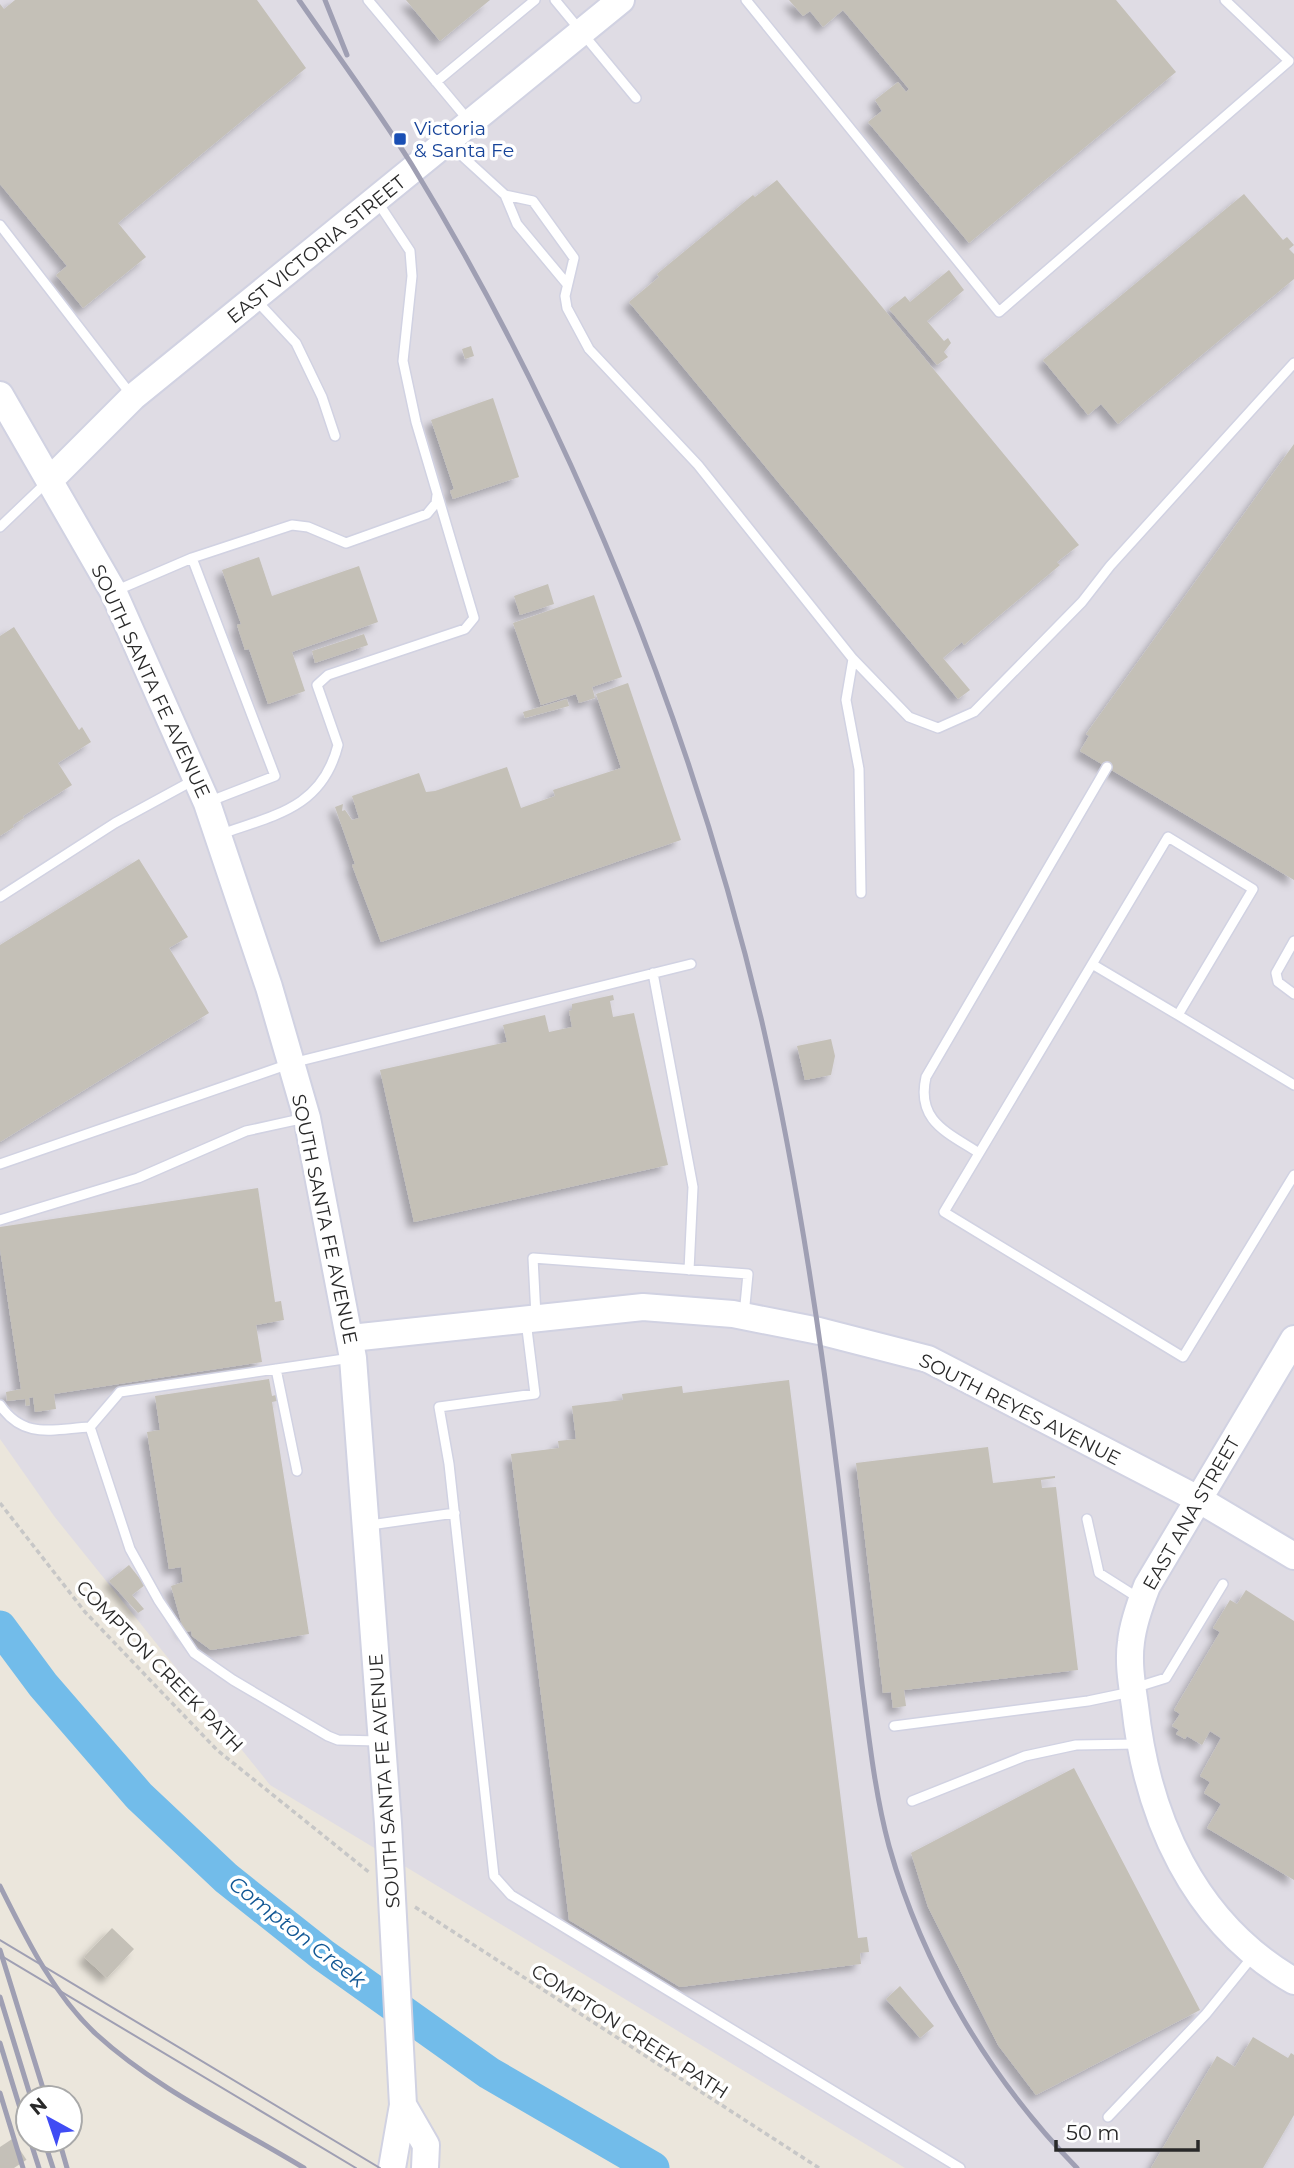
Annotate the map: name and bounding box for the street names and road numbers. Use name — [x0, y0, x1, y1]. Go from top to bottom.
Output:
street label: EAST VICTORIA STREET — [222, 170, 410, 328]
street label: SOUTH SANTA FE AVENUE — [86, 561, 215, 802]
street label: SOUTH SANTA FE AVENUE — [287, 1092, 362, 1346]
street label: SOUTH REYES AVENUE — [915, 1349, 1124, 1470]
street label: EAST ANA STREET — [1138, 1432, 1245, 1594]
street label: COMPTON CREEK PATH — [71, 1576, 248, 1757]
street label: SOUTH SANTA FE AVENUE — [364, 1653, 405, 1909]
street label: COMPTON CREEK PATH — [527, 1959, 732, 2104]

